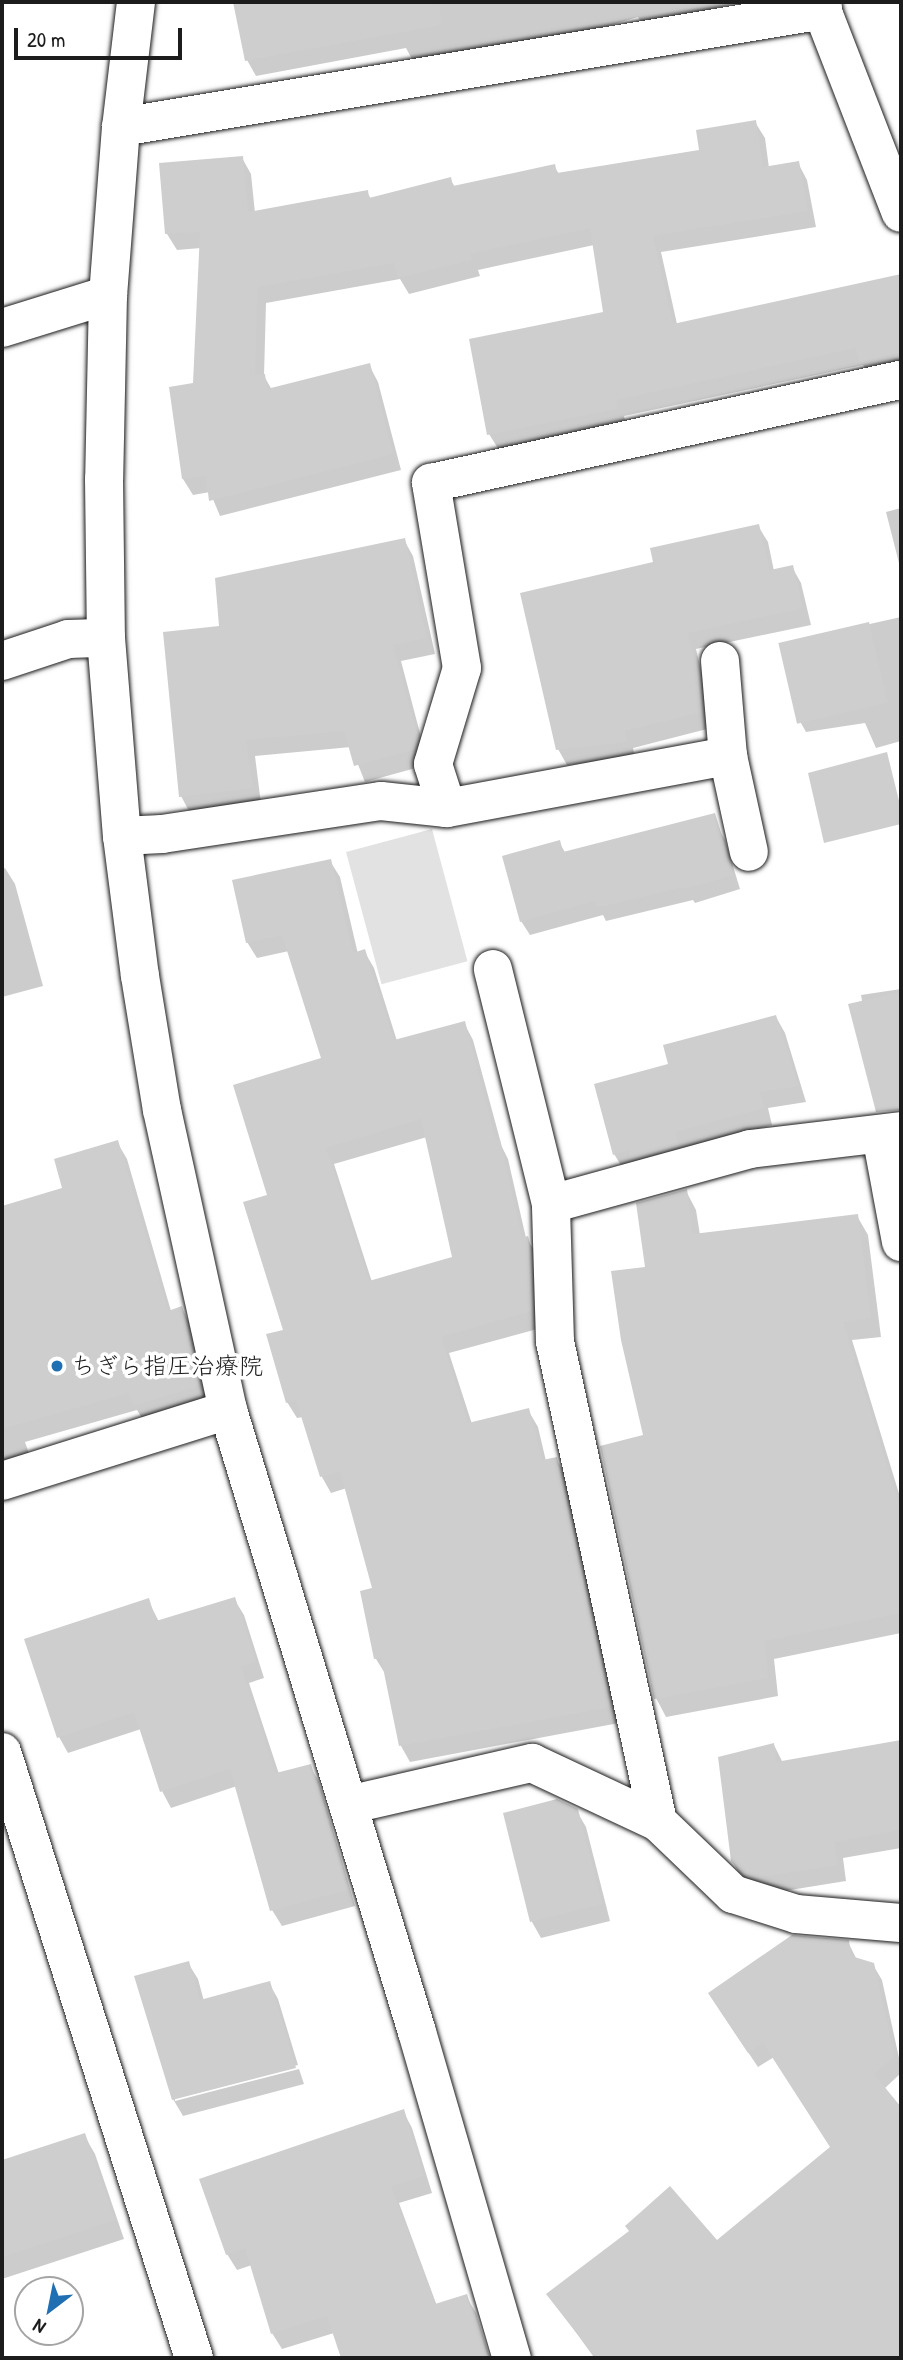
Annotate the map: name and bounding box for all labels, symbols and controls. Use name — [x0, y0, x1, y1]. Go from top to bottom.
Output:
scale bar — [18, 14, 186, 58]
text: 20 m — [27, 25, 65, 54]
place label: ちぎら指圧治療院 — [71, 1352, 263, 1380]
marker: ちぎら指圧治療院 — [49, 1358, 65, 1374]
north arrow — [14, 2276, 84, 2346]
text: N — [28, 2313, 50, 2341]

